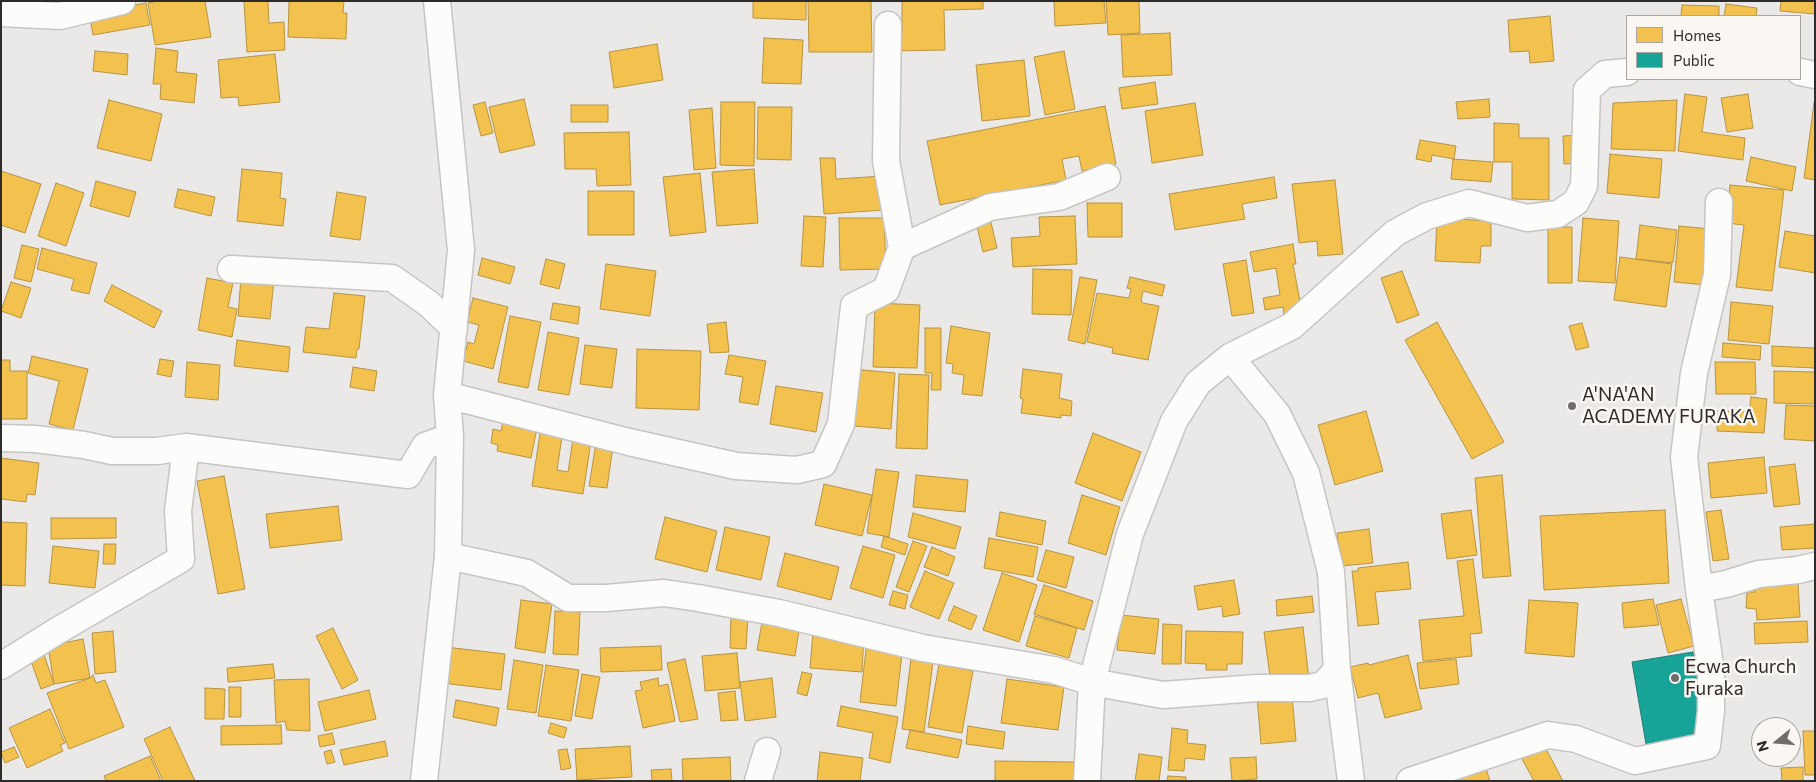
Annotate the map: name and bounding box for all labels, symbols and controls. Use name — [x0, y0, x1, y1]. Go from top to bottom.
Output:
legend — [1626, 15, 1801, 80]
text: Homes — [1673, 26, 1721, 44]
text: Public — [1673, 51, 1715, 69]
place label: A'NA'AN ACADEMY FURAKA — [1582, 384, 1756, 428]
marker: A'NA'AN ACADEMY FURAKA — [1566, 400, 1578, 412]
place label: Ecwa Church Furaka — [1685, 656, 1796, 700]
marker: Ecwa Church Furaka — [1669, 672, 1681, 684]
north arrow — [1751, 717, 1801, 767]
text: N — [1752, 739, 1772, 754]

